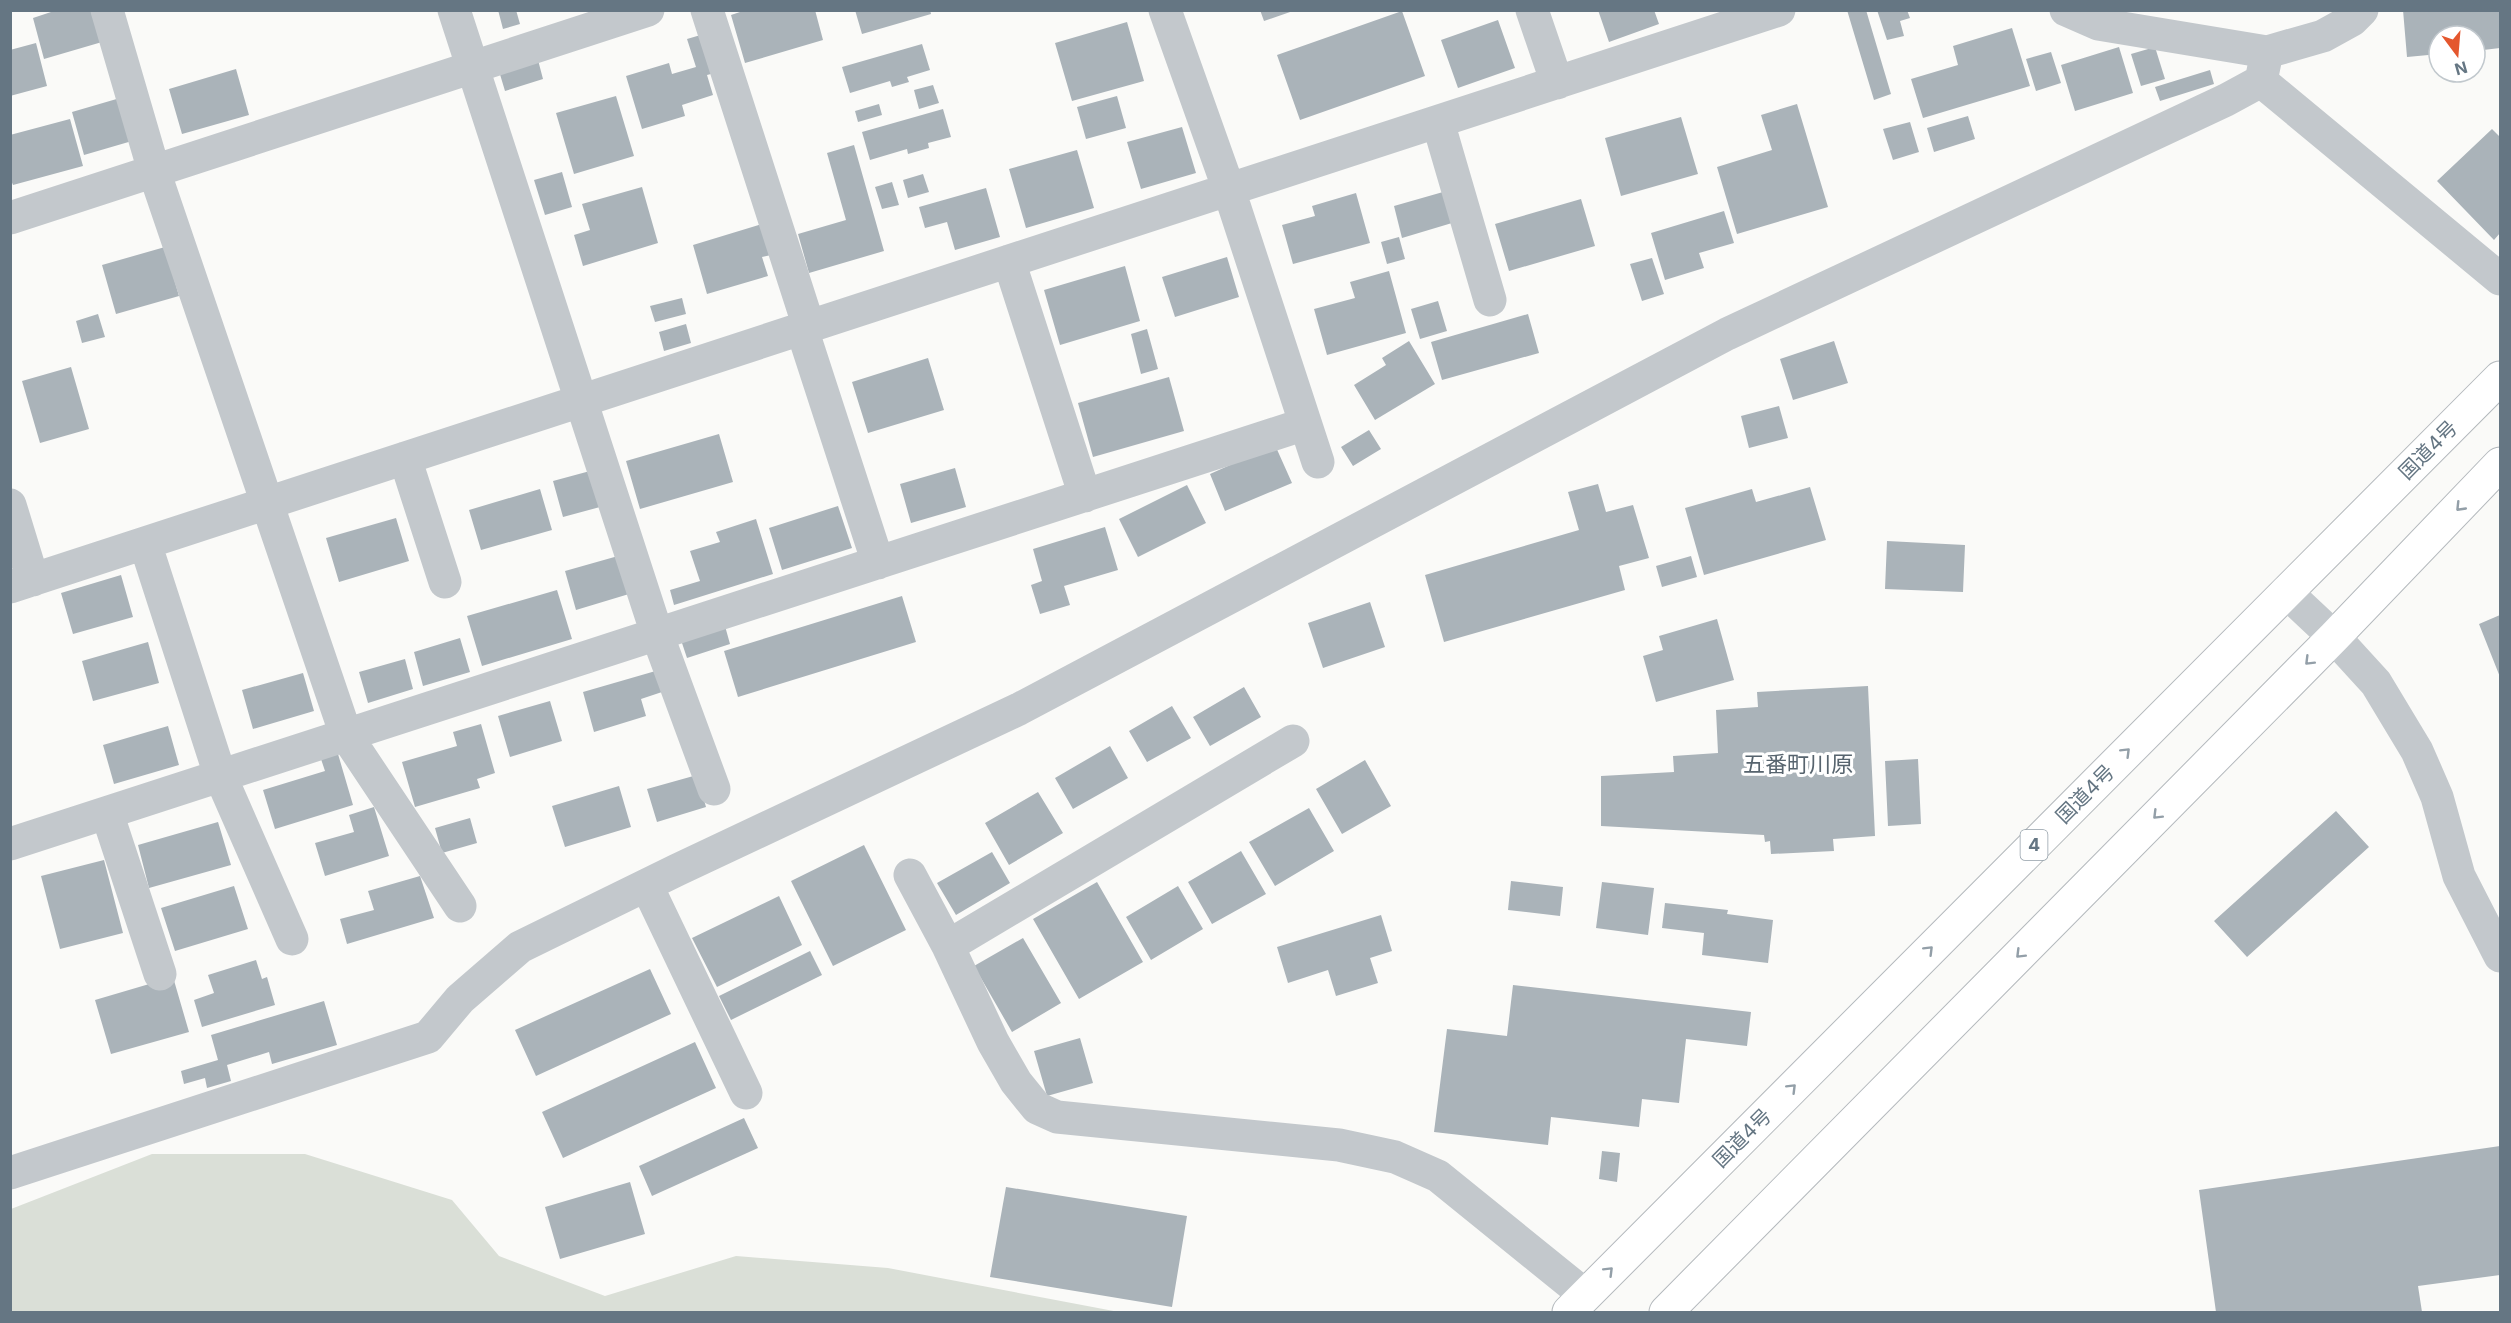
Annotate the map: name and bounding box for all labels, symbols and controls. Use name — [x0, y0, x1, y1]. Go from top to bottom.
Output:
north arrow — [2427, 24, 2487, 84]
text: N — [2453, 57, 2470, 80]
street label: 国道4号 — [2394, 416, 2462, 484]
one-way arrow — [2456, 500, 2467, 510]
one-way arrow — [2306, 654, 2317, 665]
one-way arrow — [2119, 749, 2130, 760]
district label: 五番町川原 — [1743, 751, 1853, 777]
street label: 国道4号 — [2051, 760, 2119, 828]
one-way arrow — [2154, 808, 2165, 819]
road number: 4 — [2020, 830, 2048, 860]
one-way arrow — [1923, 946, 1933, 957]
one-way arrow — [2017, 946, 2028, 957]
one-way arrow — [1785, 1084, 1795, 1095]
street label: 国道4号 — [1708, 1104, 1776, 1172]
one-way arrow — [1602, 1267, 1613, 1278]

